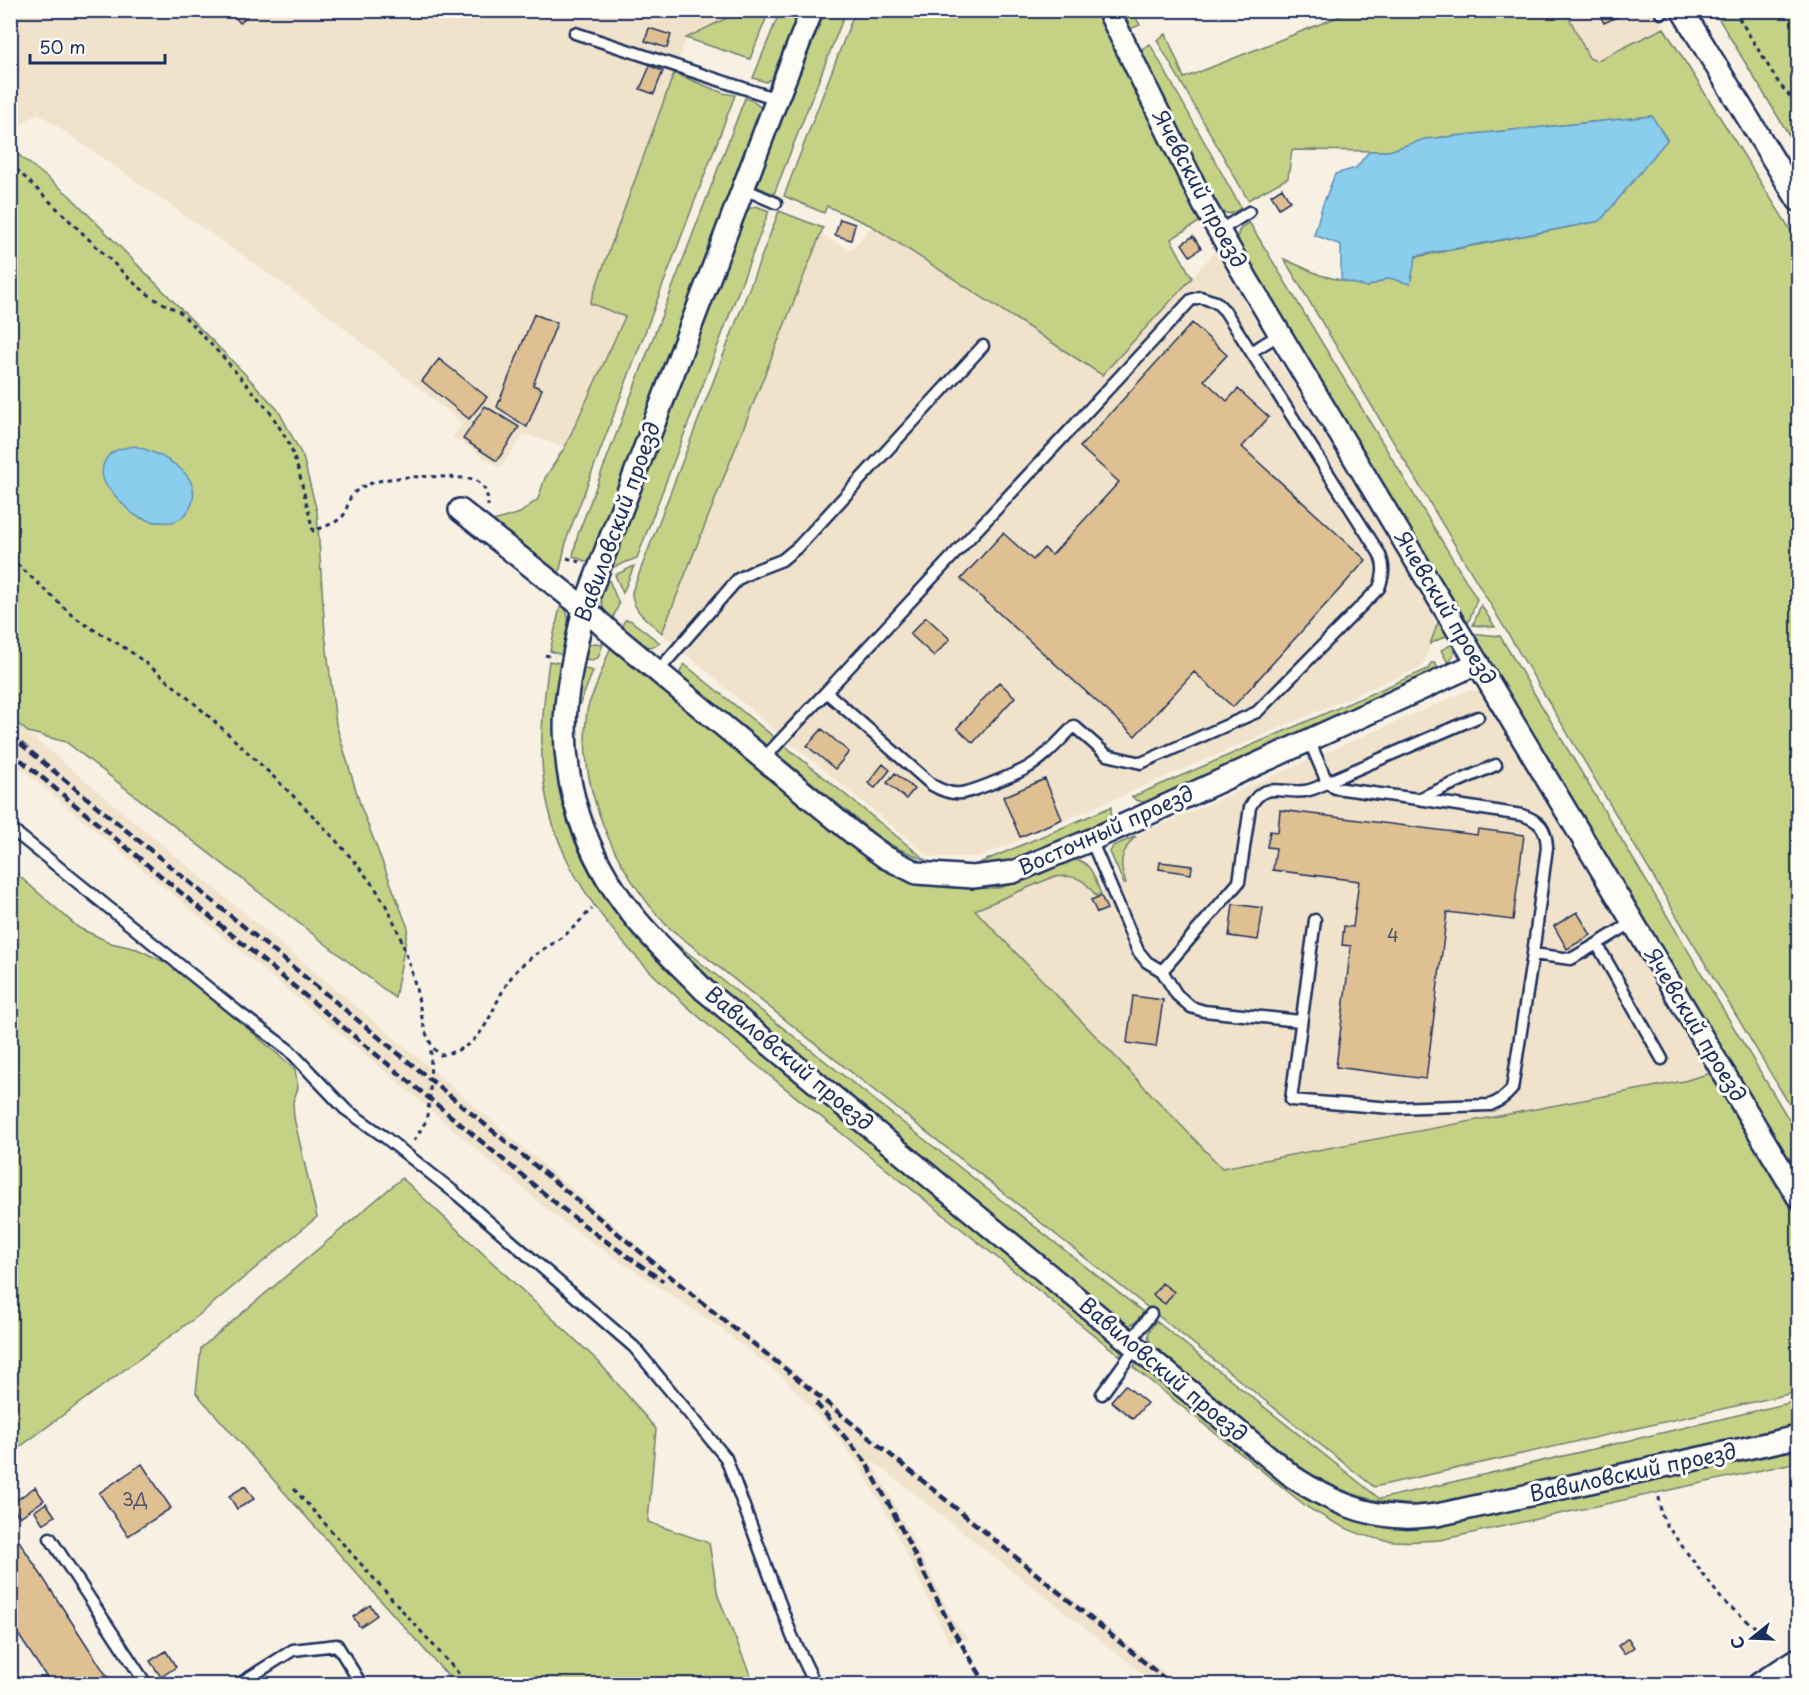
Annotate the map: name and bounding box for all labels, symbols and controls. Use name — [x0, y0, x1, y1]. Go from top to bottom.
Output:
scale bar — [30, 27, 165, 65]
text: 50 m — [39, 33, 86, 60]
street label: Ячевский проезд — [1145, 102, 1256, 273]
street label: Вавиловский проезд — [565, 417, 667, 626]
street label: Ячевский проезд — [1387, 523, 1506, 690]
street label: Восточный проезд — [1012, 776, 1198, 882]
house number: 4 — [1387, 921, 1399, 948]
street label: Ячевский проезд — [1637, 940, 1756, 1107]
street label: Вавиловский проезд — [699, 977, 881, 1138]
street label: Вавиловский проезд — [1073, 1288, 1255, 1449]
street label: Вавиловский проезд — [1526, 1433, 1739, 1509]
house number: 3Д — [122, 1485, 148, 1512]
north arrow — [1722, 1608, 1782, 1668]
text: С — [1724, 1634, 1750, 1652]

